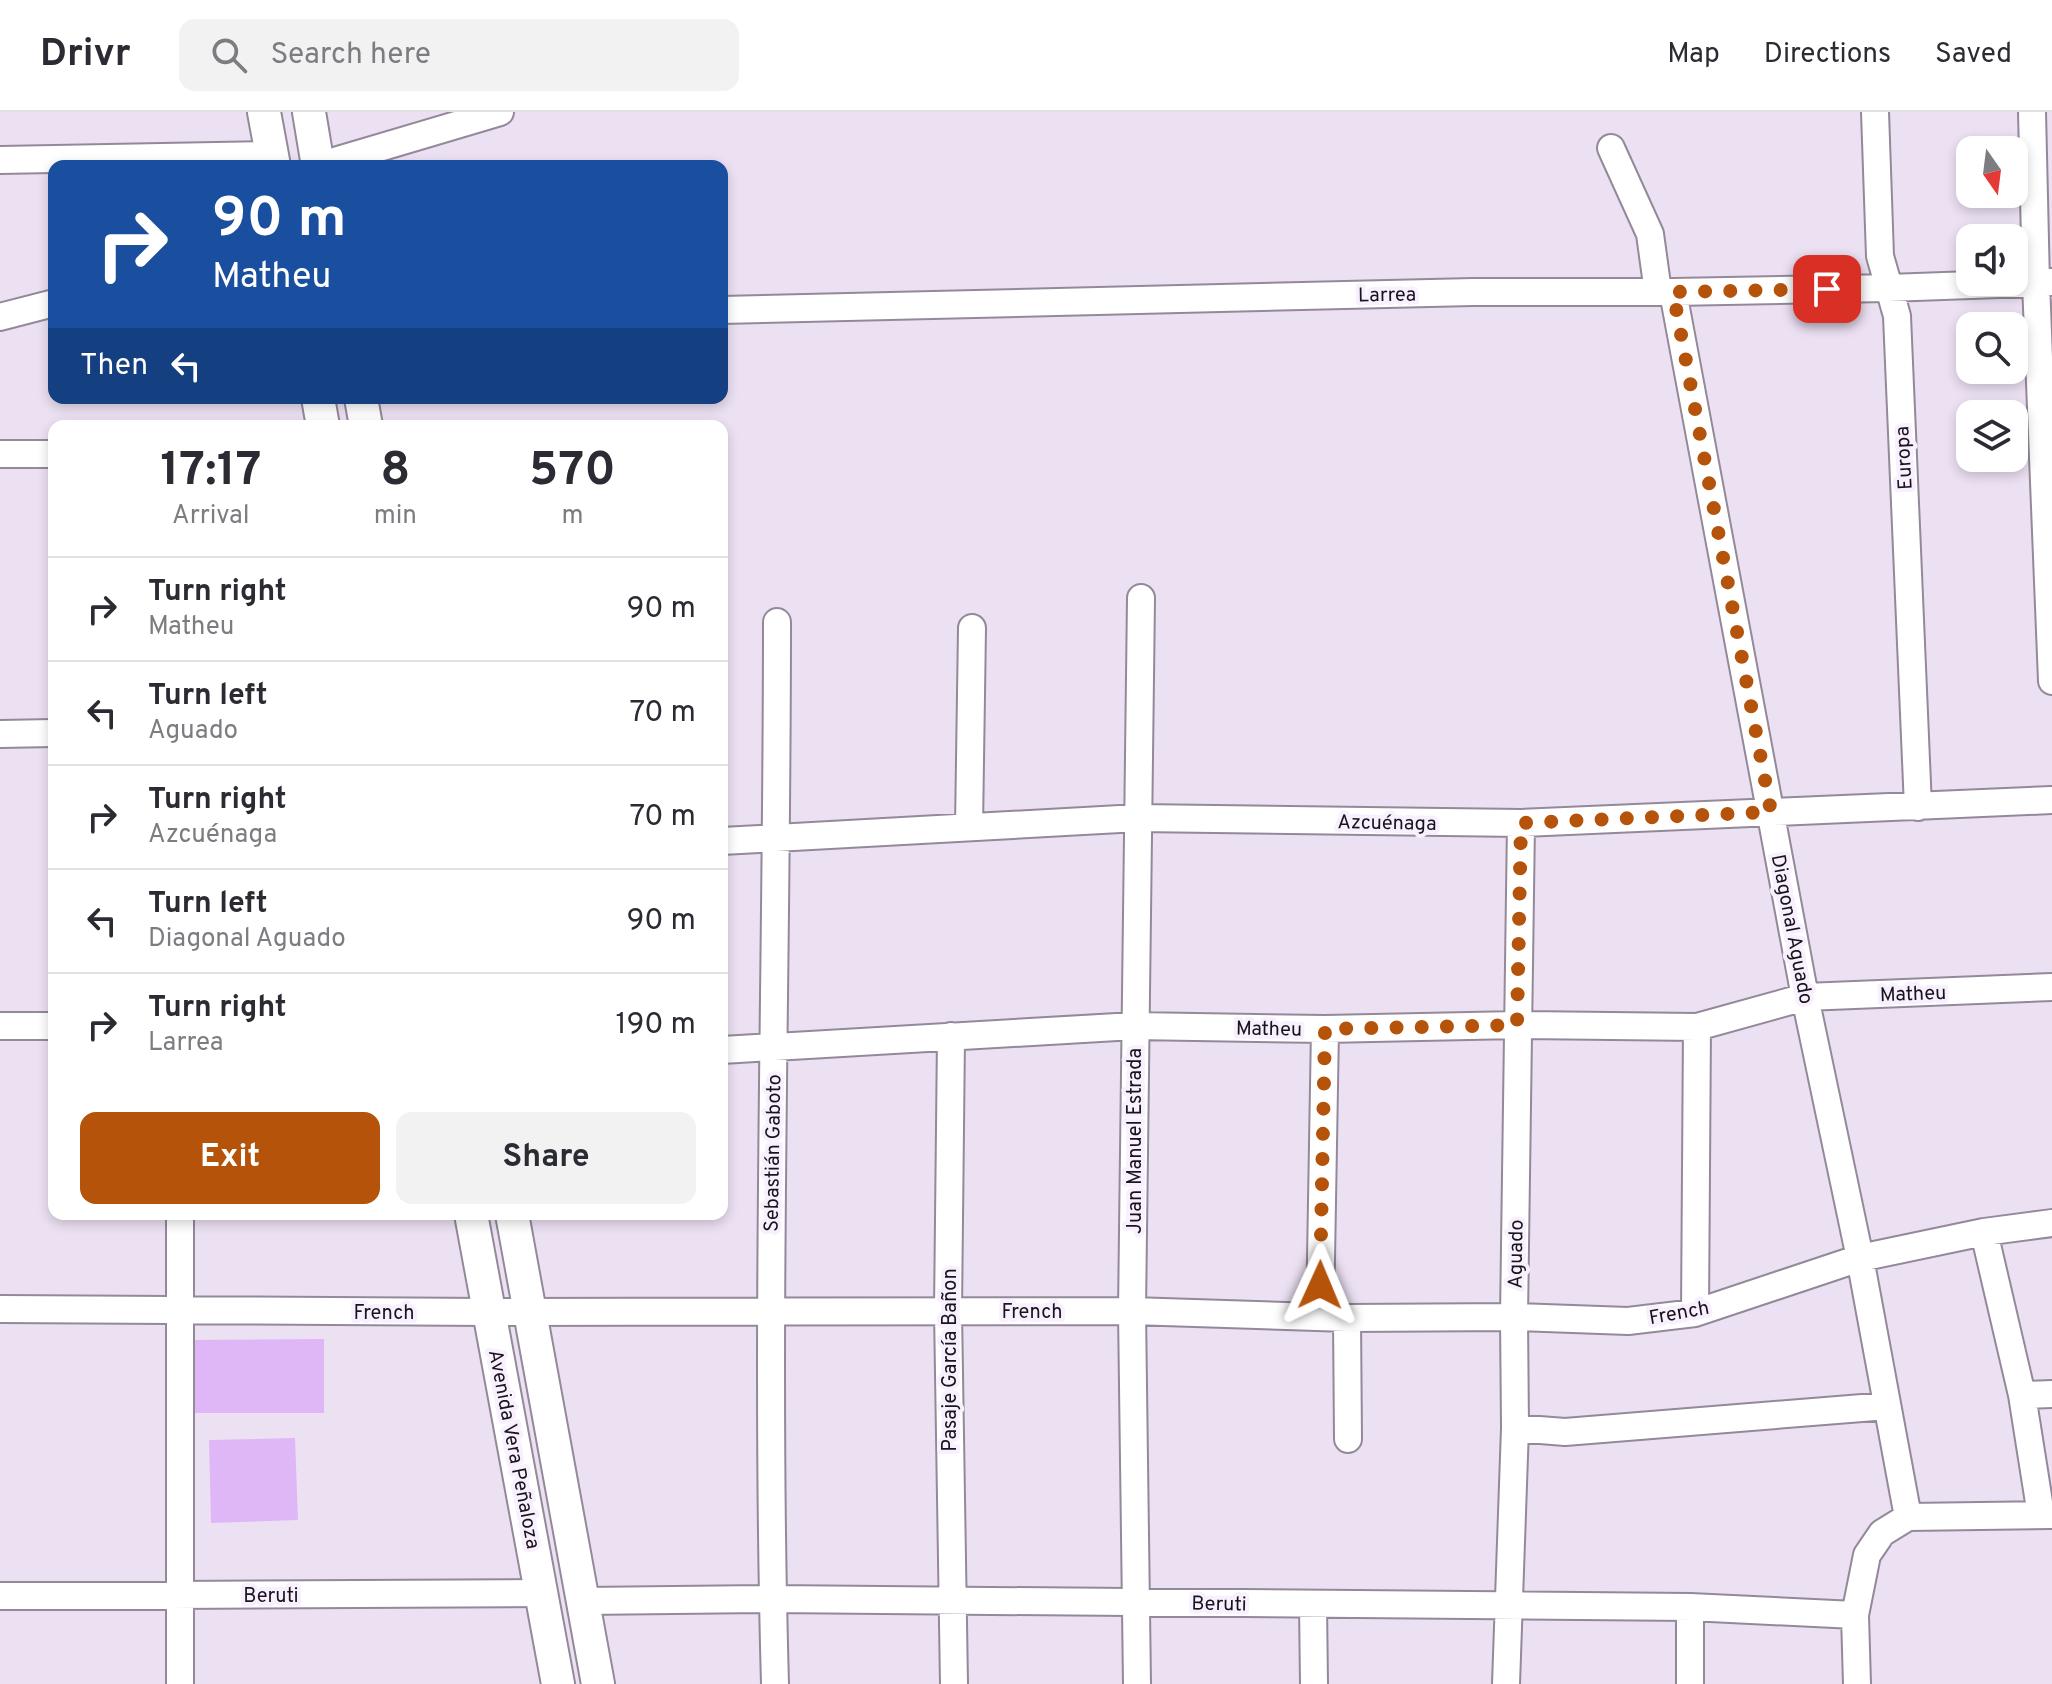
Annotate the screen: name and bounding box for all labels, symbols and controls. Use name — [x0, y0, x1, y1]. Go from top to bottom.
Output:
search box — [179, 19, 739, 91]
text: Drivr — [40, 31, 131, 80]
icon: search — [207, 33, 251, 77]
text: Search here — [271, 37, 431, 74]
text: Map — [1667, 37, 1720, 73]
text: Directions — [1764, 37, 1891, 73]
text: Saved — [1935, 37, 2012, 73]
north arrow — [1956, 136, 2028, 208]
map controls — [1956, 136, 2028, 472]
text: 90 m — [212, 186, 347, 256]
icon: right — [80, 192, 184, 296]
button: sound — [1956, 224, 2028, 296]
text: Matheu — [212, 255, 332, 301]
pin — [1793, 255, 1861, 323]
icon: arrive — [1805, 267, 1849, 311]
street label: Larrea — [1358, 282, 1416, 310]
button: search — [1956, 312, 2028, 384]
icon: left — [164, 344, 208, 388]
text: Then — [80, 348, 148, 385]
button: layers — [1956, 400, 2028, 472]
street label: Europa — [1890, 425, 1920, 490]
text: 17:17 — [160, 442, 262, 502]
text: 8 — [380, 442, 410, 502]
text: 570 — [529, 442, 616, 502]
text: Arrival — [172, 500, 250, 533]
text: min — [374, 500, 417, 533]
text: m — [561, 500, 583, 533]
text: Turn right — [148, 574, 286, 611]
icon: right — [80, 587, 124, 631]
text: 90 m — [627, 591, 696, 628]
text: Matheu — [148, 611, 234, 644]
text: Turn left — [148, 678, 268, 715]
icon: left — [80, 691, 124, 735]
text: 70 m — [630, 695, 696, 732]
text: Aguado — [148, 715, 238, 748]
text: Turn right — [148, 782, 286, 819]
icon: right — [80, 795, 124, 839]
text: 70 m — [630, 799, 696, 836]
street label: Azcuénaga — [1337, 810, 1437, 838]
text: Azcuénaga — [148, 819, 277, 852]
street label: Diagonal Aguado — [1764, 852, 1818, 1006]
text: Turn left — [148, 886, 268, 923]
icon: left — [80, 899, 124, 943]
text: 90 m — [627, 903, 696, 940]
text: Diagonal Aguado — [148, 923, 346, 956]
street label: Matheu — [1879, 981, 1947, 1009]
text: Turn right — [148, 990, 286, 1027]
icon: right — [80, 1003, 124, 1047]
text: 190 m — [615, 1007, 696, 1044]
street label: Matheu — [1236, 1016, 1302, 1044]
text: Larrea — [148, 1027, 224, 1060]
street label: Juan Manuel Estrada — [1123, 1048, 1149, 1234]
street label: Sebastián Gaboto — [760, 1074, 788, 1232]
button: Exit — [80, 1112, 380, 1204]
button: Share — [396, 1112, 696, 1204]
street label: Aguado — [1503, 1219, 1531, 1289]
position arrow — [1278, 1243, 1362, 1327]
street label: Pasaje García Bañon — [938, 1268, 964, 1452]
street label: French — [1647, 1296, 1712, 1332]
street label: French — [1002, 1300, 1062, 1326]
street label: French — [354, 1301, 414, 1327]
street label: Avenida Vera Peñaloza — [481, 1347, 545, 1551]
street label: Beruti — [243, 1584, 299, 1610]
street label: Beruti — [1191, 1592, 1247, 1618]

